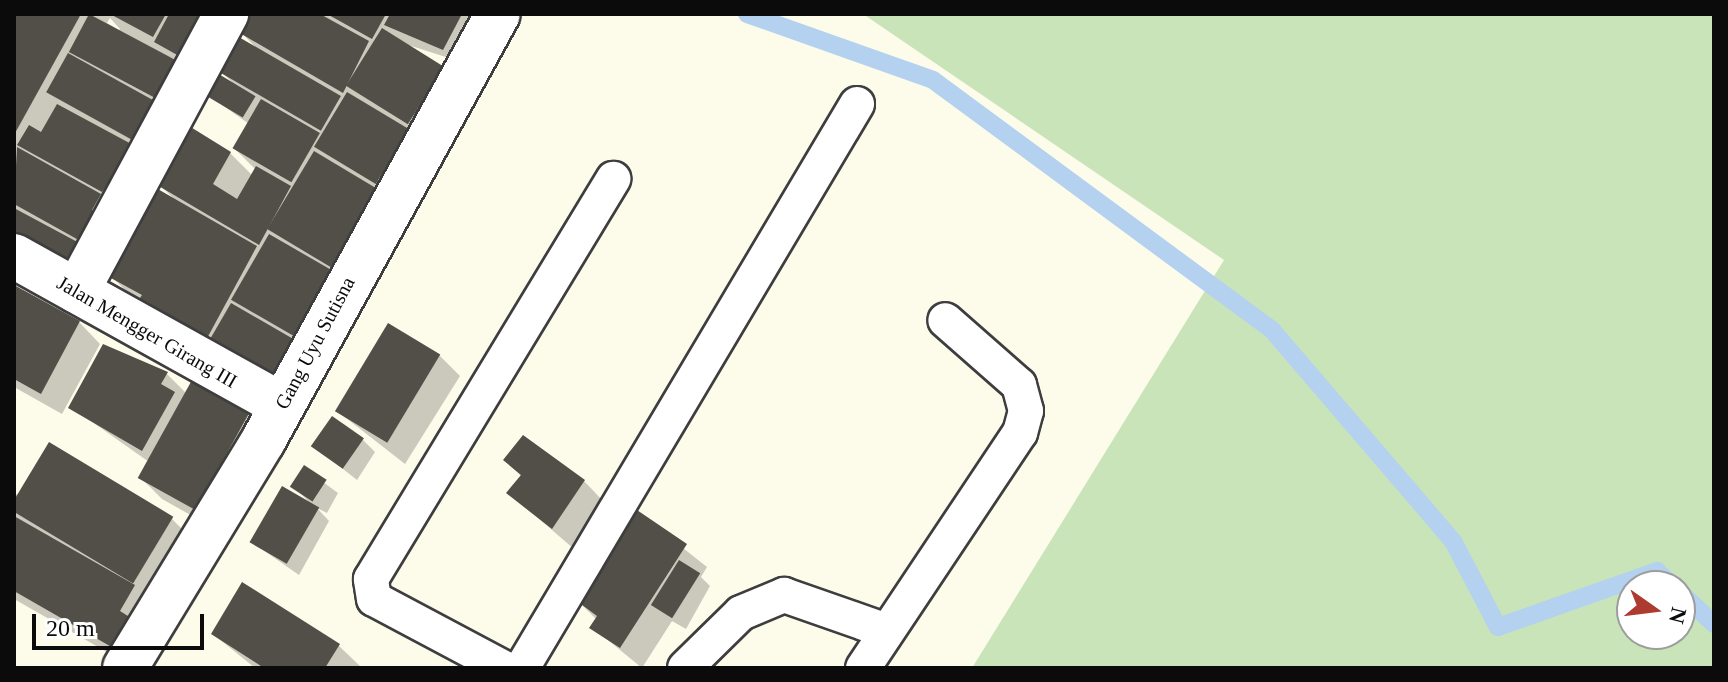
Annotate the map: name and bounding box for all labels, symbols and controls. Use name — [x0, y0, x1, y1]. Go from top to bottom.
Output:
street label: Jalan Mengger Girang III — [53, 271, 241, 393]
street label: Gang Uyu Sutisna — [270, 273, 360, 413]
north arrow — [1616, 570, 1696, 650]
scale bar — [36, 598, 208, 648]
text: N — [1664, 605, 1692, 626]
text: 20 m — [46, 615, 95, 641]

